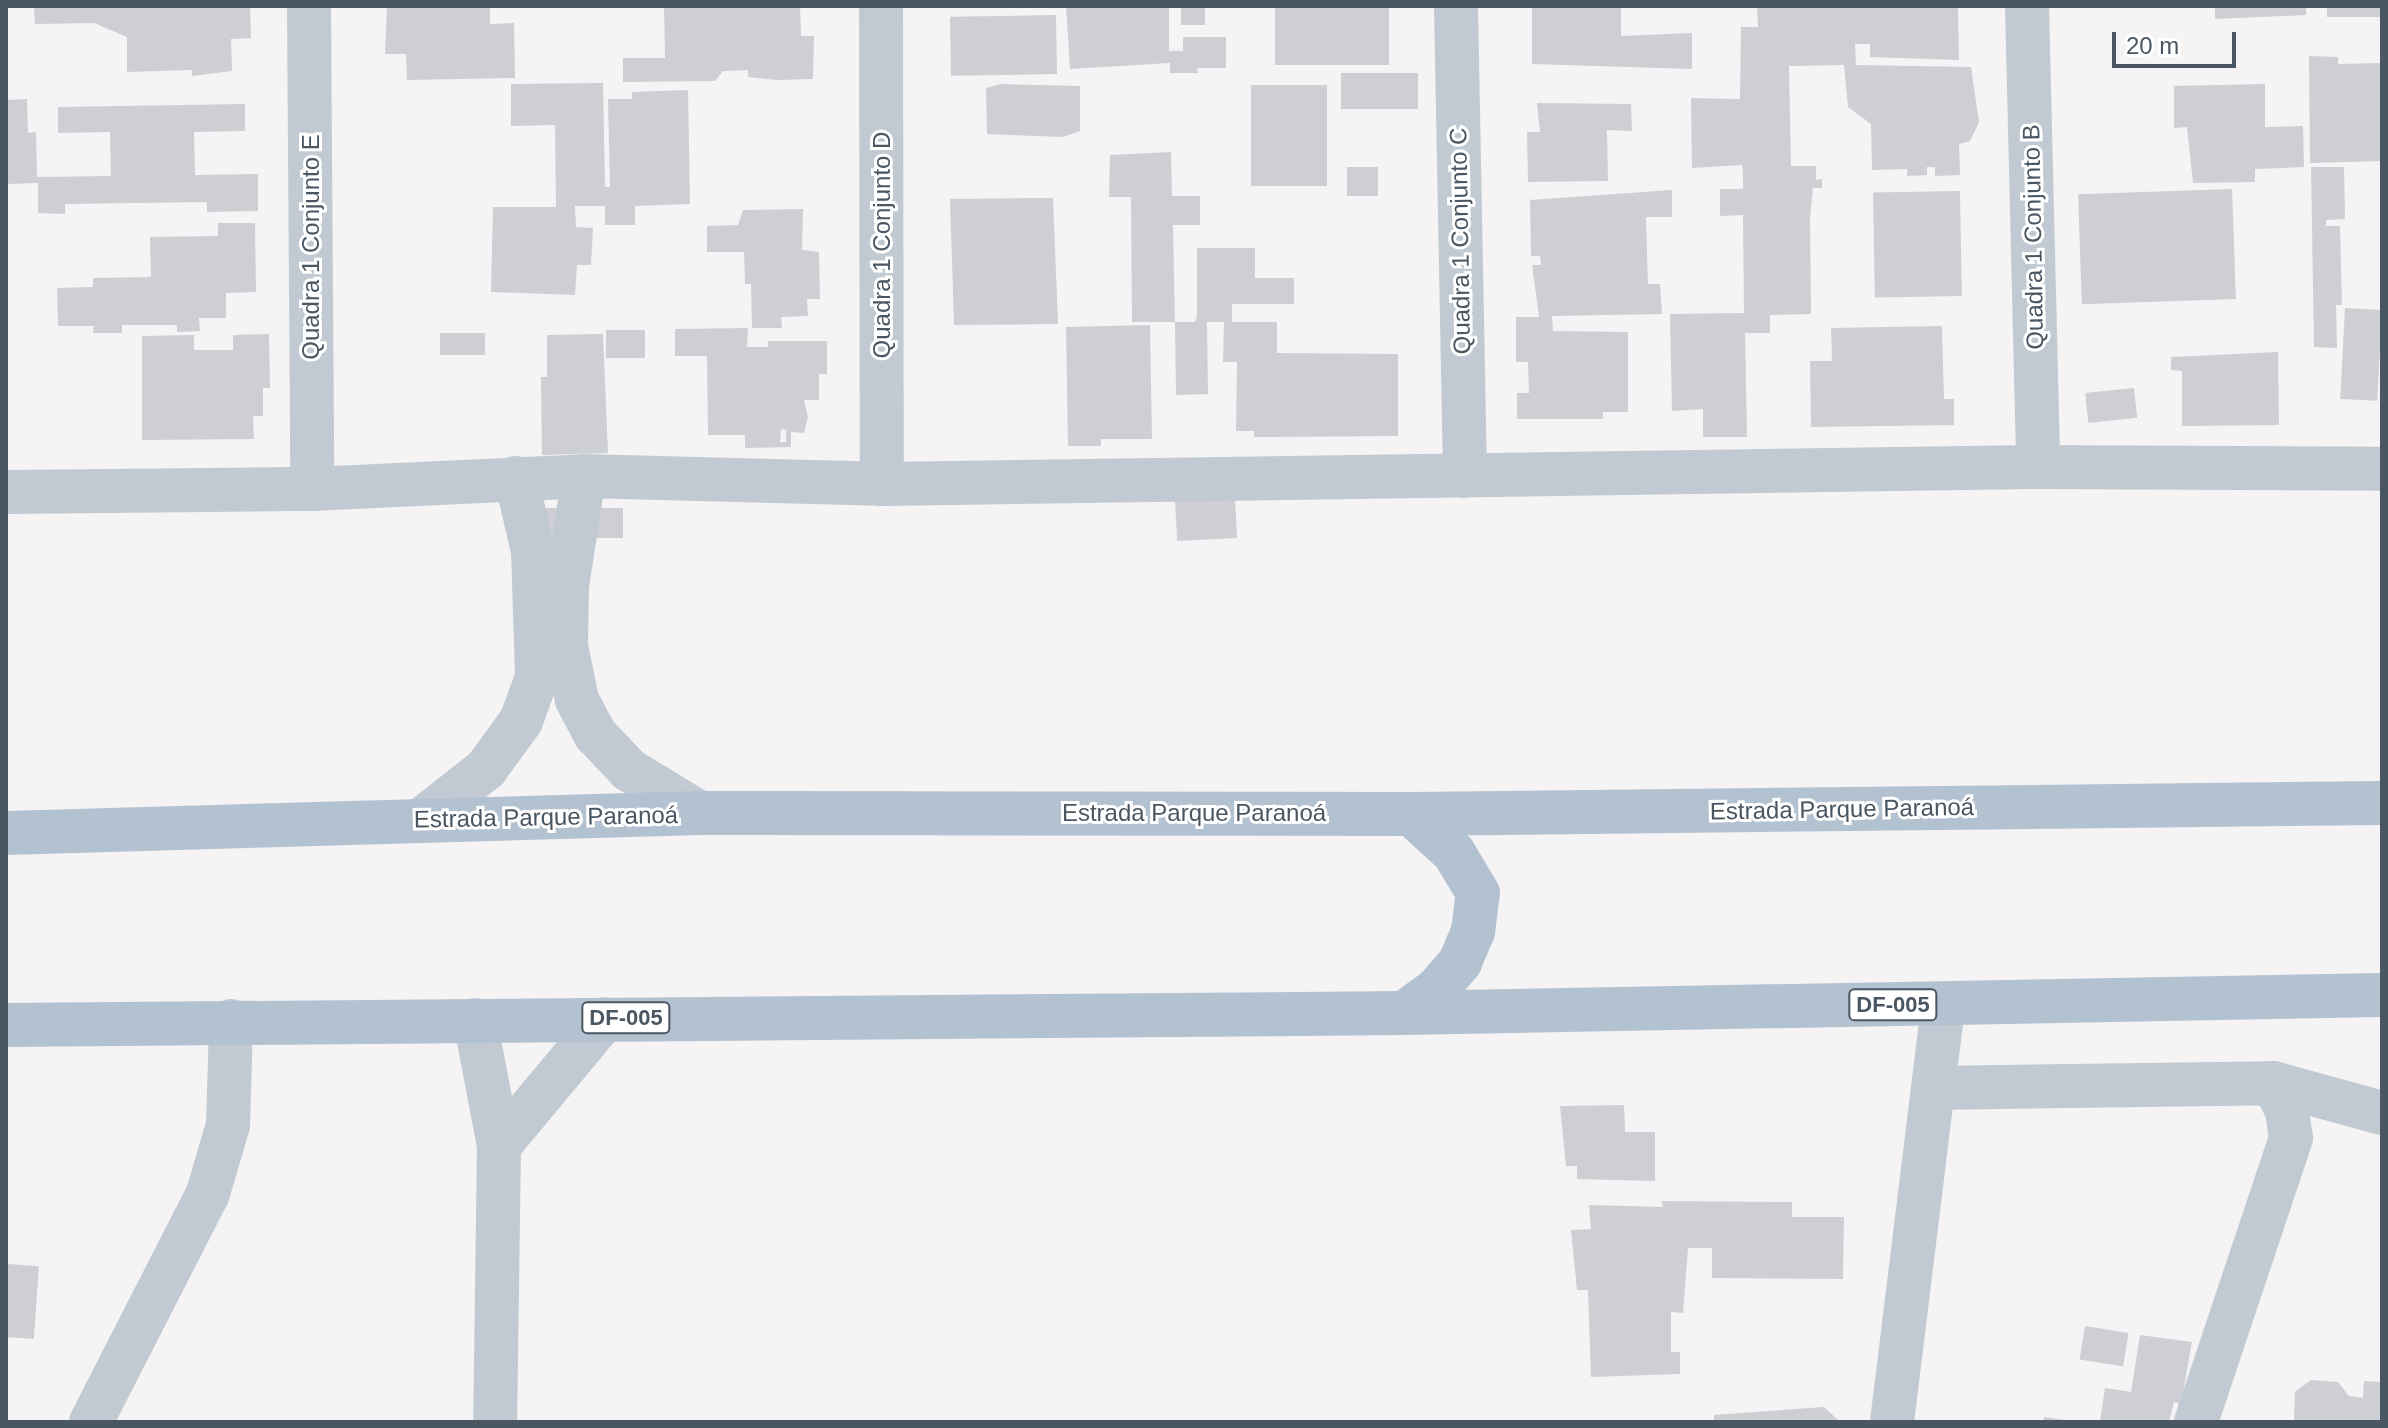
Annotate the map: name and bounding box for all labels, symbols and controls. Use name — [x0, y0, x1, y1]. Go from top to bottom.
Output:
scale bar — [2116, 16, 2240, 66]
text: 20 m — [2126, 32, 2179, 59]
street label: Quadra 1 Conjunto B — [2017, 124, 2049, 350]
street label: Quadra 1 Conjunto C — [1444, 127, 1476, 355]
street label: Quadra 1 Conjunto D — [868, 132, 896, 358]
street label: Quadra 1 Conjunto E — [297, 134, 325, 360]
street label: Estrada Parque Paranoá — [1710, 792, 1974, 826]
street label: Estrada Parque Paranoá — [1062, 799, 1326, 827]
street label: Estrada Parque Paranoá — [414, 800, 678, 834]
road number: DF-005 — [1847, 987, 1939, 1023]
road number: DF-005 — [580, 1000, 672, 1036]

